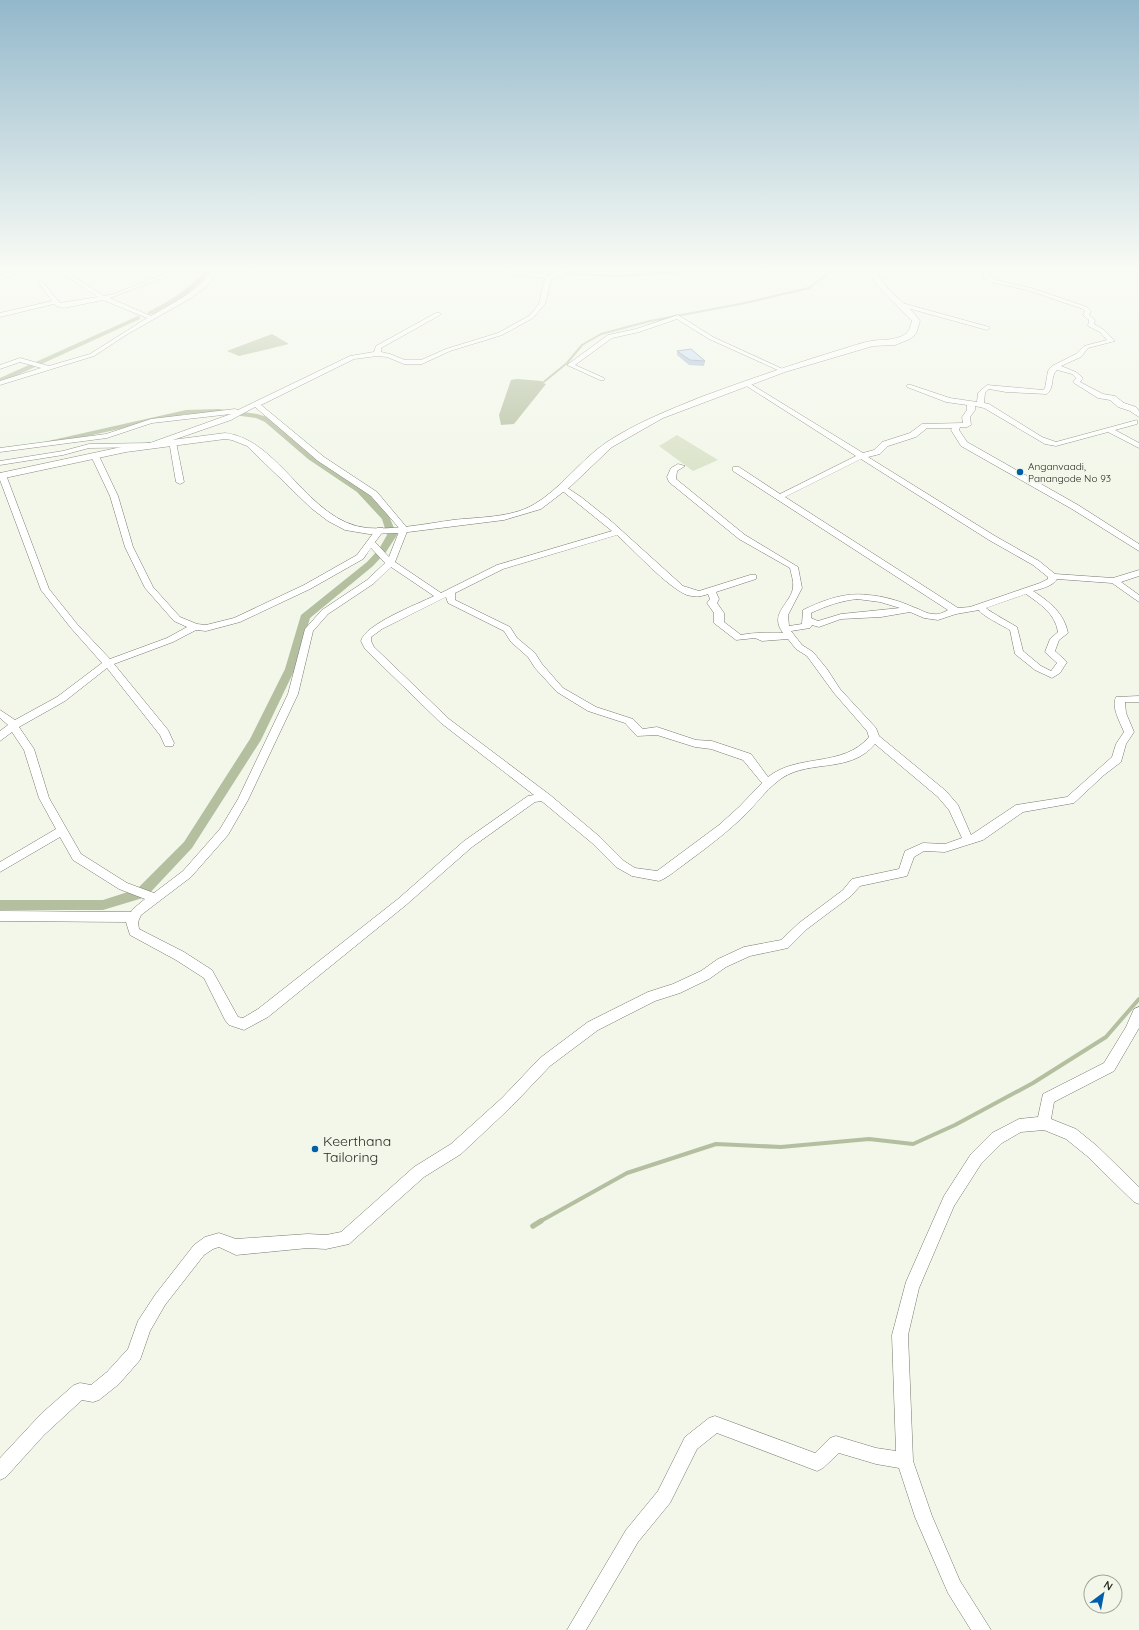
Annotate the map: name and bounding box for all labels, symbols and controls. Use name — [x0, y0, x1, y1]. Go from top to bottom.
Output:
place label: Anganvaadi, Panangode No 93 — [1028, 460, 1111, 485]
marker: Anganvaadi, Panangode No 93 — [1015, 467, 1025, 477]
place label: Keerthana Tailoring — [323, 1132, 391, 1166]
marker: Keerthana Tailoring — [310, 1144, 320, 1154]
north arrow — [1083, 1574, 1123, 1614]
text: N — [1101, 1577, 1115, 1594]

